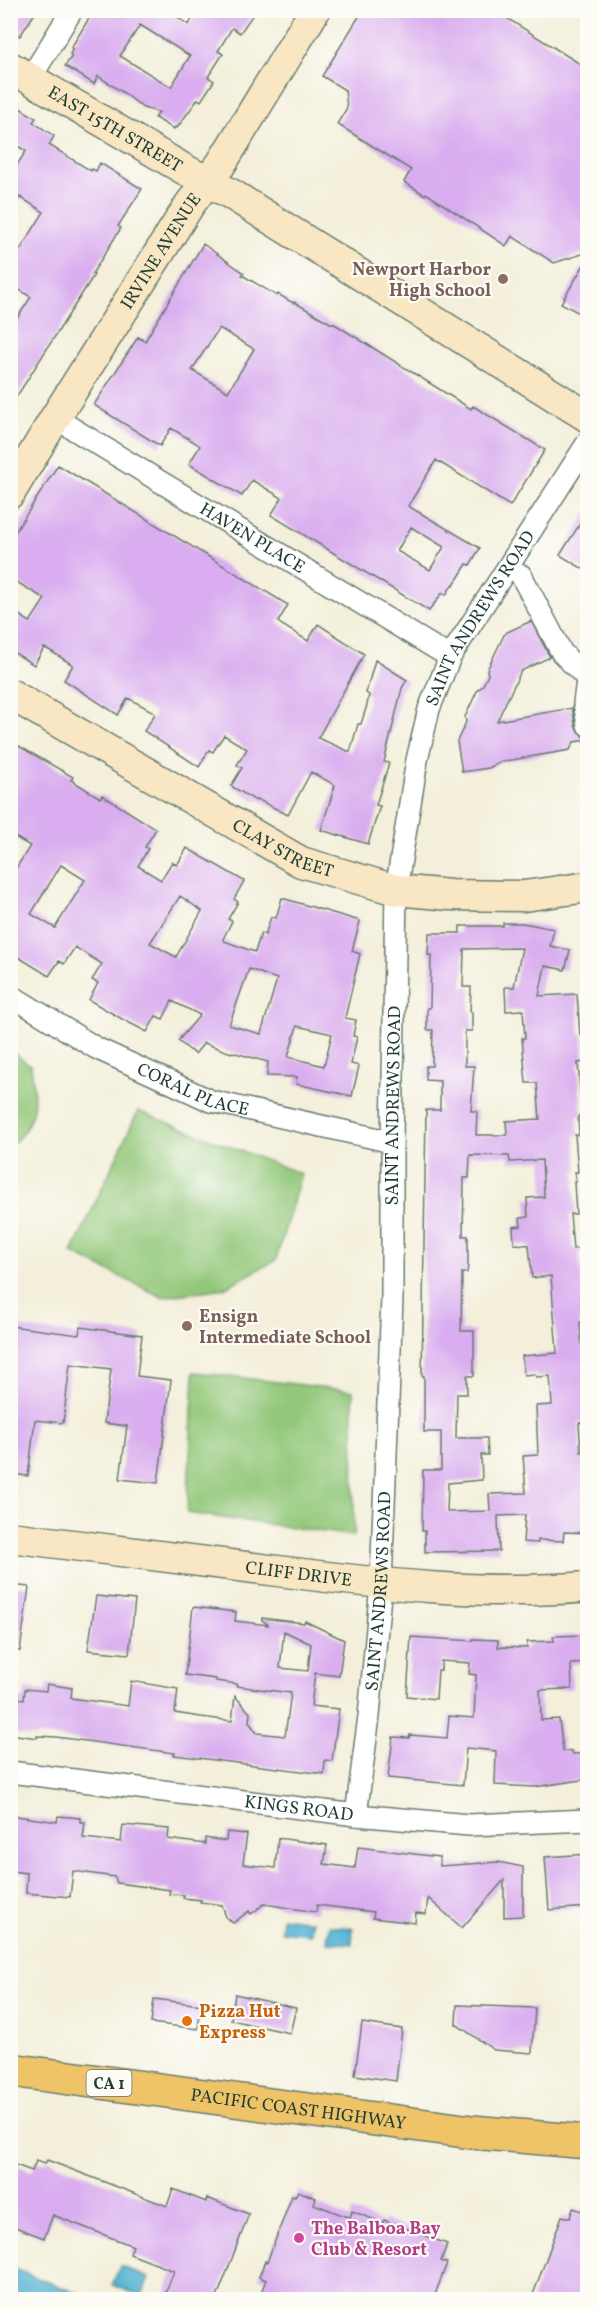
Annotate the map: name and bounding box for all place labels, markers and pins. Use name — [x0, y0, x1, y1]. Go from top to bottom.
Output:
place label: Newport Harbor High School — [352, 258, 491, 304]
marker: Newport Harbor High School — [496, 272, 510, 286]
place label: Ensign Intermediate School — [199, 1305, 371, 1351]
marker: Ensign Intermediate School — [180, 1319, 194, 1333]
place label: Pizza Hut Express — [199, 2000, 281, 2046]
marker: Pizza Hut Express — [180, 2014, 194, 2028]
place label: The Balboa Bay Club & Resort — [311, 2217, 441, 2263]
marker: The Balboa Bay Club & Resort — [292, 2231, 306, 2245]

